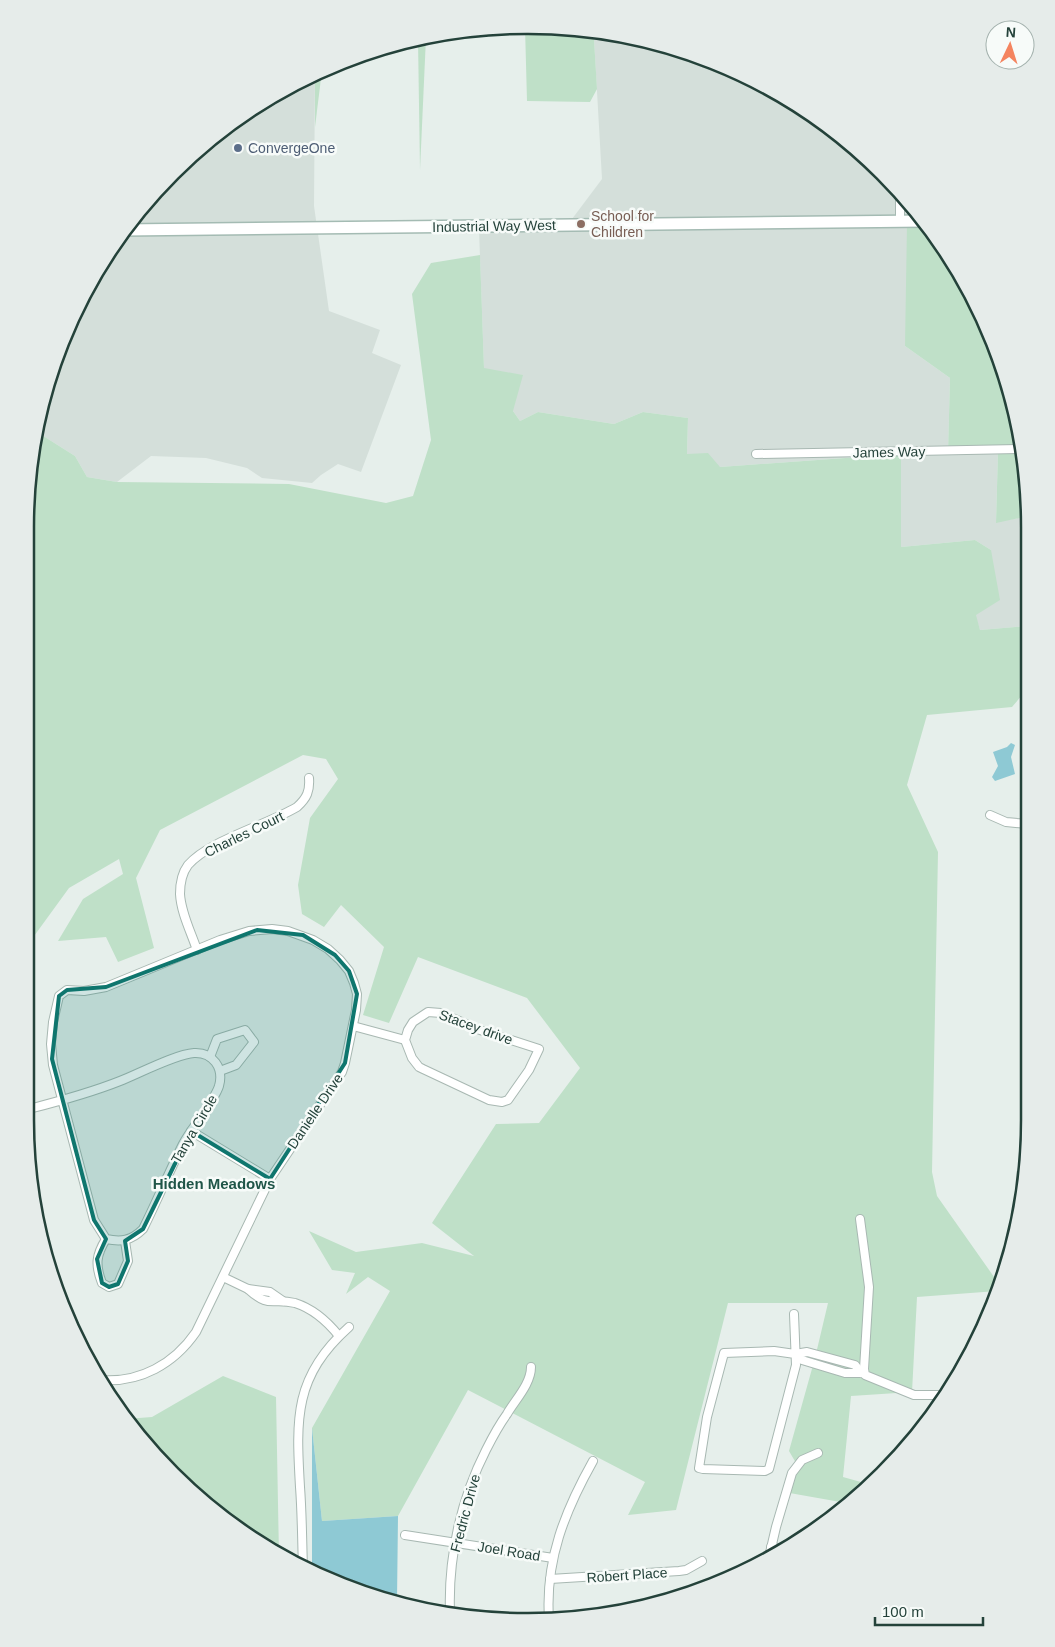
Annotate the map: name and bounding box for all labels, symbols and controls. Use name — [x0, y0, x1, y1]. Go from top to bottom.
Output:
north arrow — [985, 20, 1035, 70]
text: N — [1005, 24, 1017, 40]
place label: ConvergeOne — [248, 140, 335, 156]
marker: ConvergeOne — [232, 142, 244, 154]
place label: School for Children — [591, 208, 654, 240]
street label: Industrial Way West — [432, 217, 556, 235]
marker: School for Children — [575, 218, 587, 230]
street label: James Way — [853, 443, 925, 461]
street label: Charles Court — [202, 808, 286, 860]
street label: Stacey drive — [437, 1006, 515, 1048]
street label: Danielle Drive — [284, 1070, 346, 1152]
street label: Tanya Circle — [168, 1091, 220, 1166]
district label: Hidden Meadows — [153, 1175, 275, 1192]
street label: Fredric Drive — [447, 1472, 483, 1554]
street label: Joel Road — [477, 1538, 541, 1564]
street label: Robert Place — [586, 1564, 668, 1586]
scale bar — [875, 1594, 982, 1626]
text: 100 m — [882, 1603, 924, 1620]

